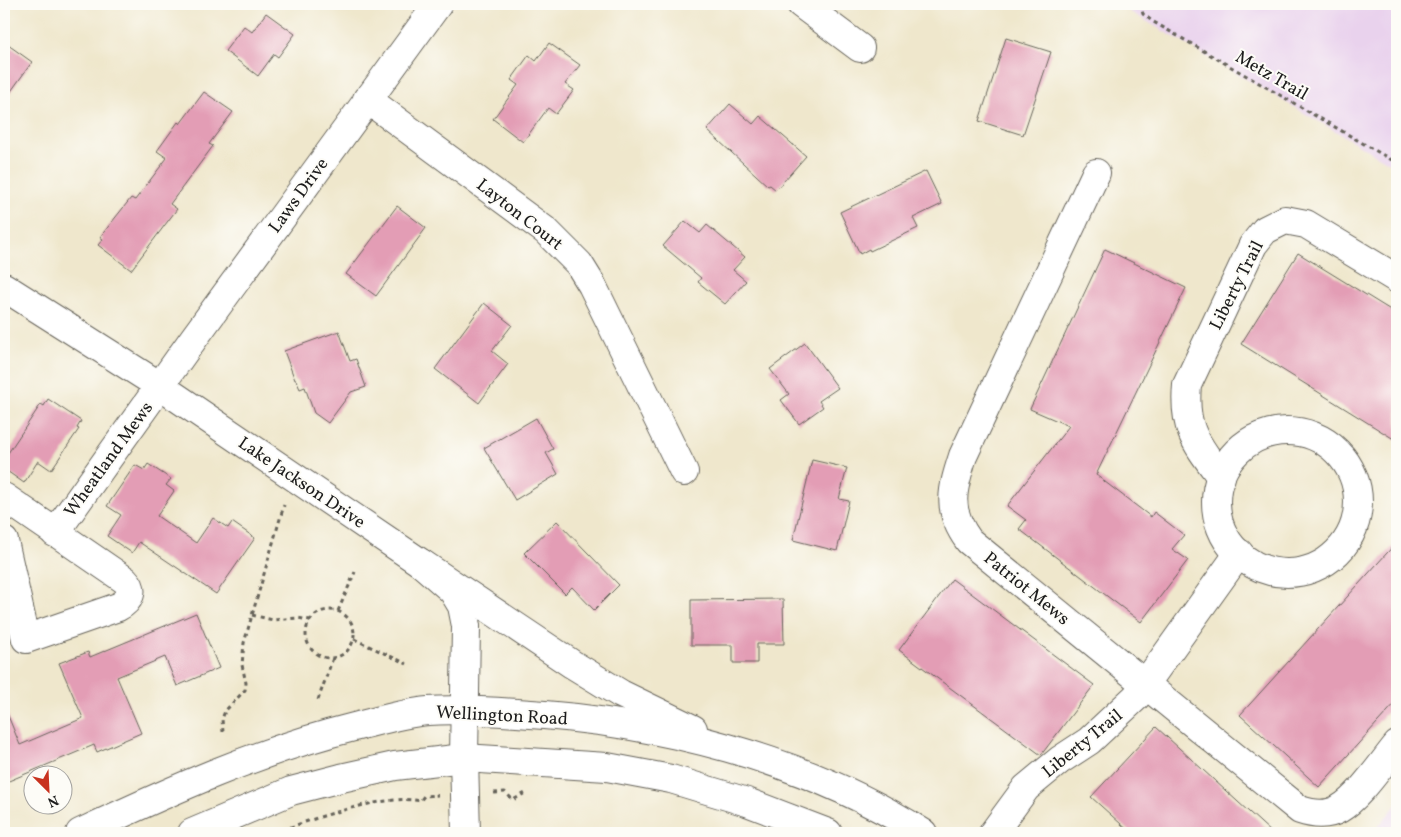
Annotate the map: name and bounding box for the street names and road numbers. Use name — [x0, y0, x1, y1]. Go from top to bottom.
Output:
street label: Metz Trail — [1230, 45, 1312, 107]
street label: Laws Drive — [263, 153, 335, 239]
street label: Layton Court — [471, 173, 568, 257]
street label: Liberty Trail — [1204, 237, 1271, 335]
street label: Wheatland Mews — [59, 397, 160, 523]
street label: Lake Jackson Drive — [233, 431, 370, 535]
street label: Patriot Mews — [978, 547, 1074, 632]
street label: Wellington Road — [435, 701, 568, 732]
street label: Liberty Trail — [1037, 704, 1129, 784]

